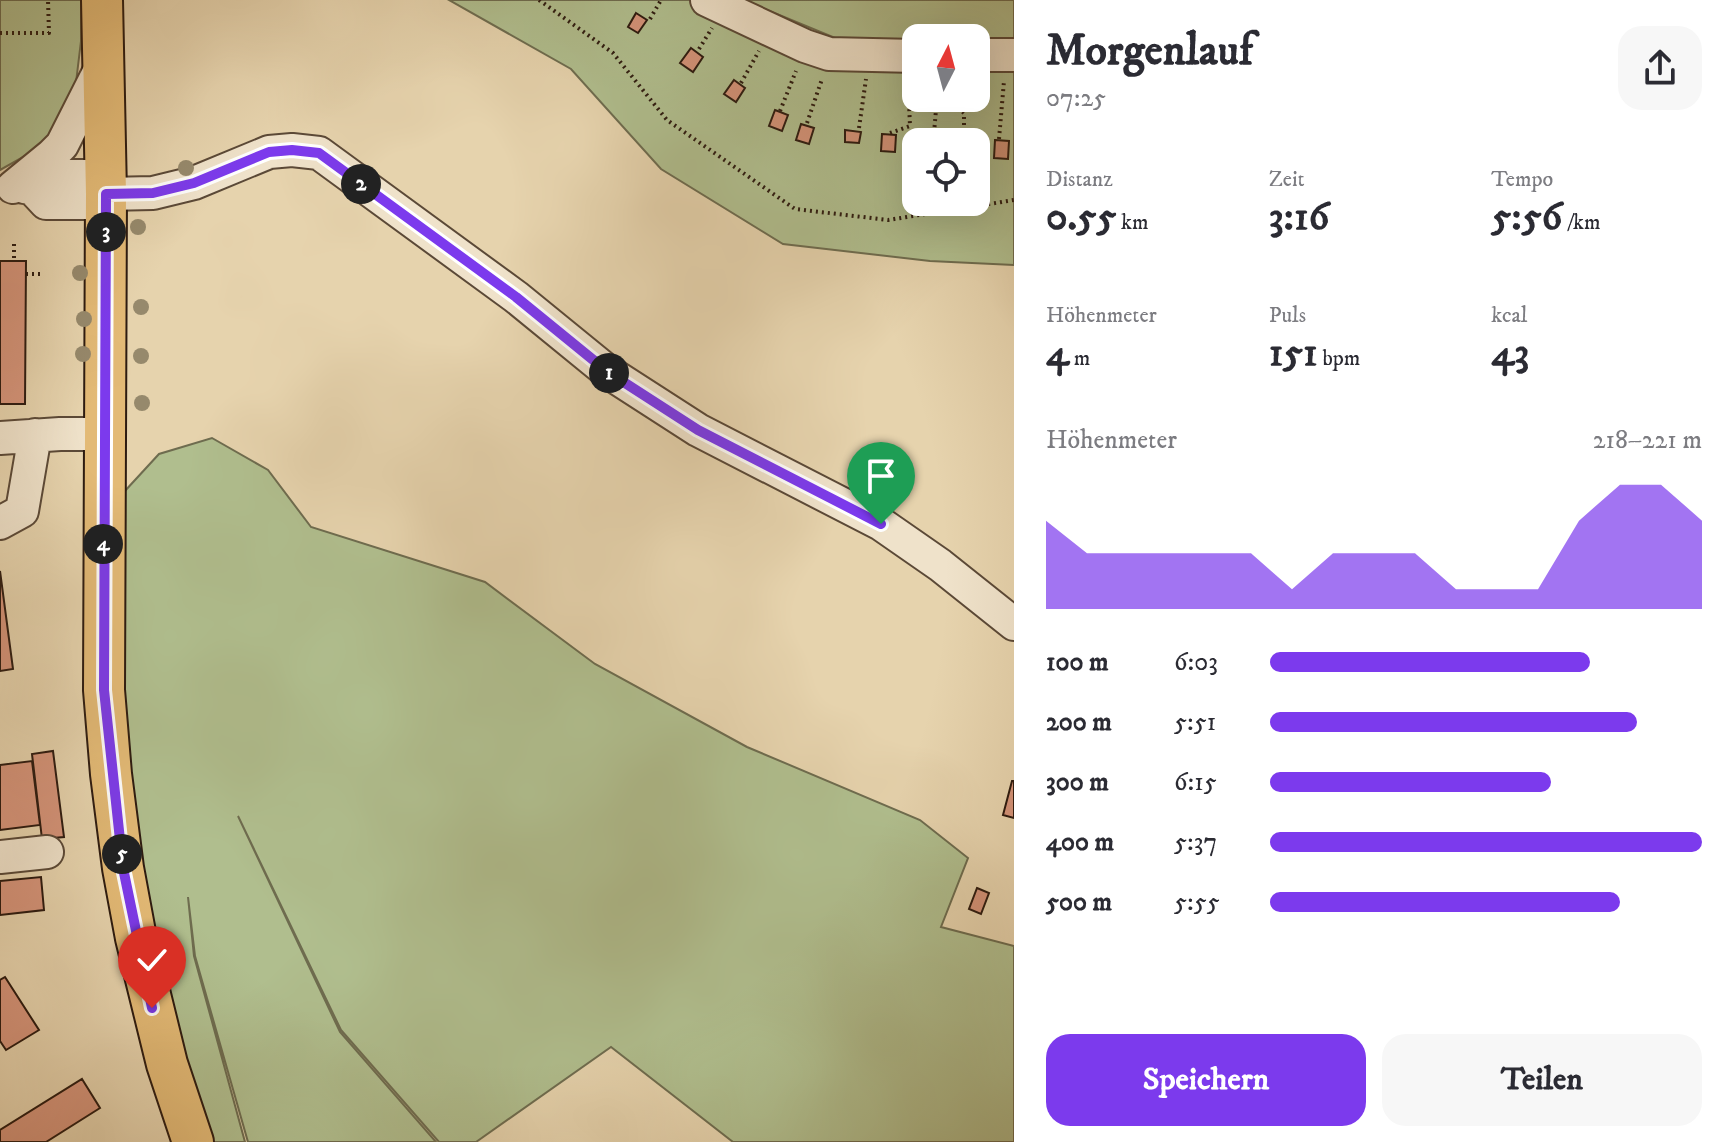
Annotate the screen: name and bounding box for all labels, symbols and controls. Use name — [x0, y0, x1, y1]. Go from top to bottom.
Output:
north arrow — [902, 24, 990, 112]
map controls — [902, 24, 990, 216]
text: Morgenlauf — [1046, 24, 1253, 79]
button: share — [1618, 26, 1702, 110]
text: 07:25 — [1046, 82, 1106, 115]
button: locate — [902, 128, 990, 216]
pin: 2 — [341, 164, 381, 204]
text: Distanz — [1046, 166, 1113, 193]
text: Zeit — [1269, 166, 1305, 193]
text: Tempo — [1491, 166, 1553, 193]
text: 2 — [356, 170, 366, 197]
text: 0.55 — [1046, 193, 1116, 243]
text: 3:16 — [1269, 193, 1329, 243]
text: 5:56 — [1491, 193, 1562, 243]
text: km — [1116, 209, 1148, 236]
text: /km — [1562, 209, 1600, 236]
pin: 3 — [86, 212, 126, 252]
text: 3 — [102, 218, 110, 245]
text: Höhenmeter — [1046, 302, 1157, 329]
text: Puls — [1269, 302, 1306, 329]
text: kcal — [1491, 302, 1527, 329]
text: 4 — [1046, 329, 1069, 379]
text: 151 — [1269, 329, 1318, 379]
text: 43 — [1491, 329, 1529, 379]
text: m — [1069, 345, 1090, 372]
text: bpm — [1318, 345, 1360, 372]
pin: 1 — [589, 353, 629, 393]
text: 1 — [605, 359, 613, 386]
text: Höhenmeter — [1046, 424, 1177, 457]
text: 218–221 m — [1593, 424, 1702, 457]
pin — [847, 442, 915, 524]
icon: arrive — [859, 454, 903, 498]
pin: 4 — [83, 524, 123, 564]
text: 4 — [97, 530, 109, 557]
text: 100 m — [1046, 646, 1109, 679]
text: 6:03 — [1174, 646, 1218, 679]
text: 200 m — [1046, 706, 1112, 739]
text: 5:51 — [1174, 706, 1216, 739]
text: 300 m — [1046, 766, 1109, 799]
text: 6:15 — [1174, 766, 1217, 799]
text: 400 m — [1046, 826, 1114, 859]
text: 5:37 — [1174, 826, 1217, 859]
pin: 5 — [102, 834, 142, 874]
text: 5 — [117, 840, 127, 867]
text: 500 m — [1046, 886, 1112, 919]
text: 5:55 — [1174, 886, 1220, 919]
pin — [118, 926, 186, 1008]
icon: check — [130, 938, 174, 982]
button: Speichern — [1046, 1034, 1366, 1126]
button: Teilen — [1382, 1034, 1702, 1126]

